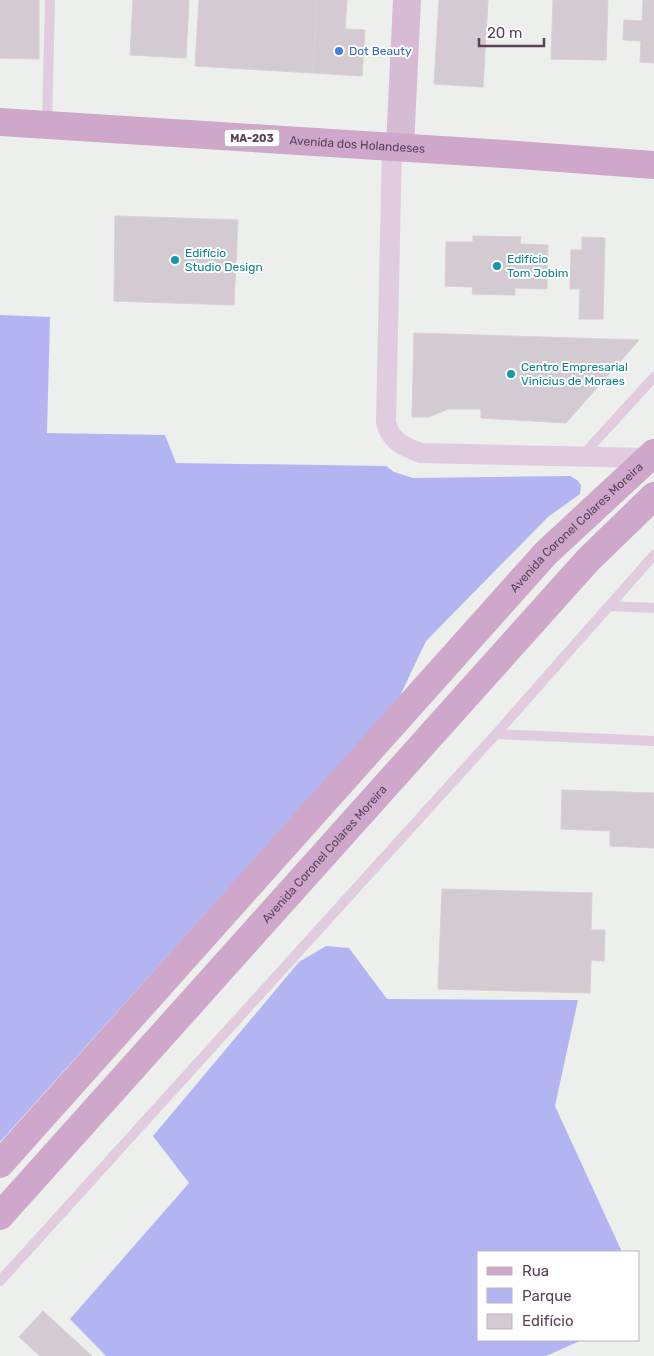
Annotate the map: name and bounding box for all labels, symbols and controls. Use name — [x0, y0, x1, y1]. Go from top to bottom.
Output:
scale bar — [479, 15, 544, 47]
text: 20 m — [487, 24, 522, 42]
place label: Dot Beauty — [349, 44, 412, 58]
marker: Dot Beauty — [333, 45, 345, 57]
road number: MA-203 — [224, 130, 280, 146]
street label: Avenida dos Holandeses — [289, 133, 426, 156]
place label: Edifício Studio Design — [185, 246, 263, 274]
place label: Edifício Tom Jobim — [507, 252, 569, 280]
marker: Edifício Studio Design — [169, 254, 181, 266]
marker: Edifício Tom Jobim — [491, 260, 503, 272]
place label: Centro Empresarial Vinicius de Moraes — [521, 360, 628, 388]
marker: Centro Empresarial Vinicius de Moraes — [505, 368, 517, 380]
street label: Avenida Coronel Colares Moreira — [507, 460, 646, 595]
street label: Avenida Coronel Colares Moreira — [259, 782, 390, 926]
legend — [477, 1251, 639, 1341]
text: Rua — [522, 1262, 549, 1280]
text: Parque — [522, 1287, 572, 1305]
text: Edifício — [522, 1312, 574, 1330]

